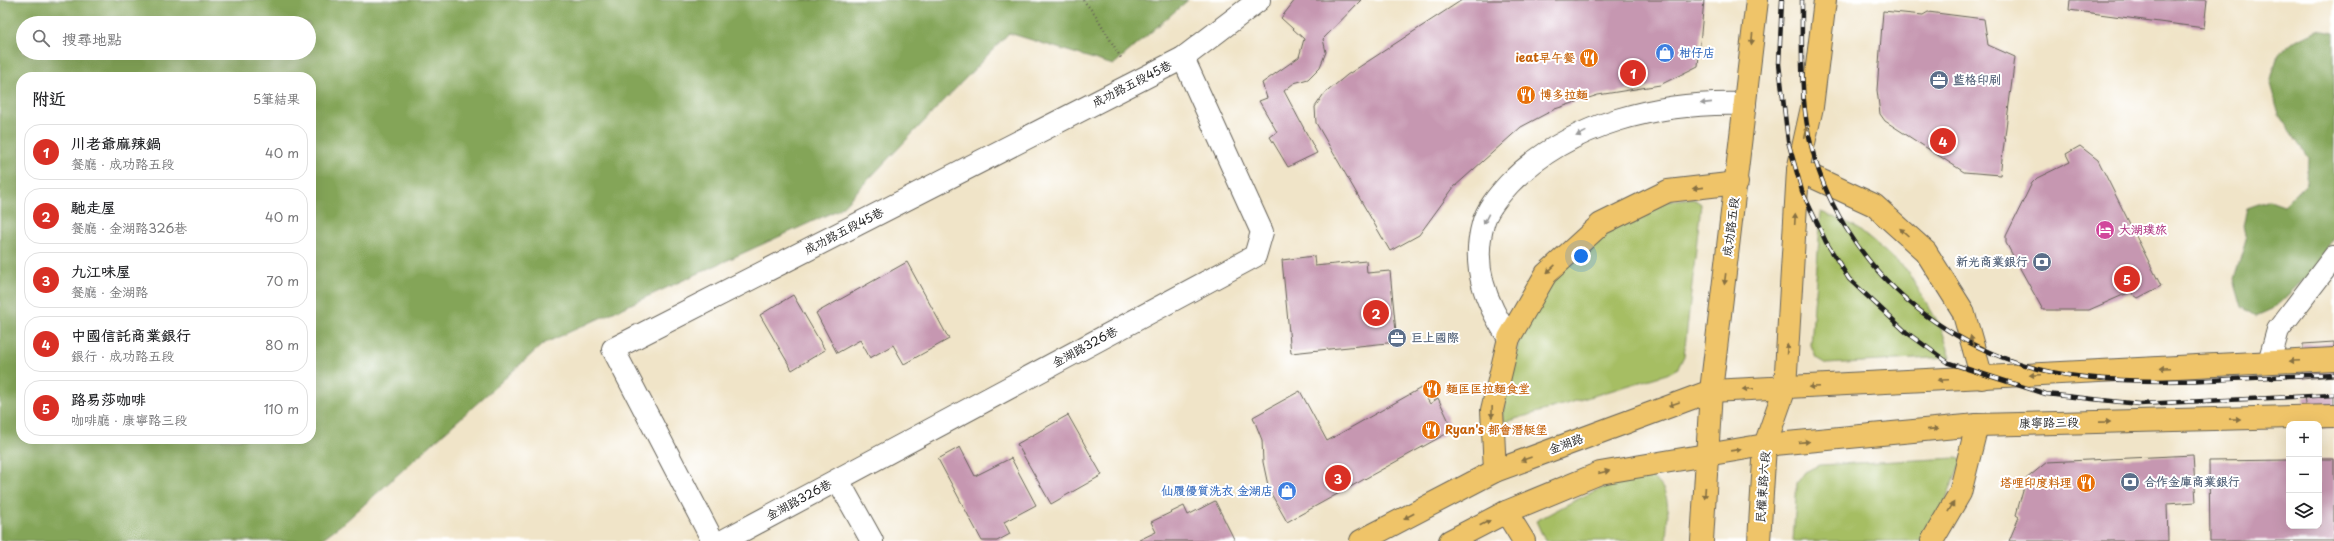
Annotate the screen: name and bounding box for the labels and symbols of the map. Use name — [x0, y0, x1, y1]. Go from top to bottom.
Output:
one-way arrow — [1749, 33, 1756, 45]
shop icon: 柑仔店 — [1654, 42, 1676, 64]
place label: 柑仔店 — [1679, 43, 1715, 61]
restaurant icon: ieat早午餐 — [1578, 47, 1600, 69]
place label: ieat早午餐 — [1515, 48, 1575, 66]
street label: 成功路五段45巷 — [1089, 55, 1175, 111]
pin: 1 — [1620, 58, 1646, 88]
office icon: 藍格印刷 — [1928, 69, 1950, 91]
place label: 藍格印刷 — [1953, 70, 2001, 88]
restaurant icon: 博多拉麵 — [1515, 84, 1537, 106]
place label: 博多拉麵 — [1540, 85, 1588, 103]
one-way arrow — [1700, 100, 1713, 106]
one-way arrow — [1804, 126, 1810, 138]
pin: 4 — [1930, 126, 1956, 156]
one-way arrow — [1575, 131, 1587, 137]
one-way arrow — [1692, 184, 1704, 191]
street label: 成功路五段 — [1717, 196, 1743, 258]
street label: 成功路五段45巷 — [801, 202, 887, 258]
one-way arrow — [1482, 213, 1489, 224]
one-way arrow — [1791, 213, 1798, 225]
hotel icon: 大湖璞旅 — [2094, 219, 2116, 241]
place label: 大湖璞旅 — [2119, 220, 2167, 238]
one-way arrow — [1899, 228, 1910, 237]
your location — [1571, 246, 1591, 266]
bank icon: 新光商業銀行 — [2031, 251, 2053, 273]
place label: 新光商業銀行 — [1956, 252, 2028, 270]
one-way arrow — [1547, 264, 1556, 273]
pin: 5 — [2114, 264, 2140, 294]
one-way arrow — [1722, 273, 1728, 285]
pin: 2 — [1363, 298, 1389, 328]
street label: 金湖路326巷 — [1048, 321, 1121, 371]
office icon: 巨上國際 — [1386, 327, 1408, 349]
place label: 巨上國際 — [1411, 328, 1459, 346]
one-way arrow — [1969, 335, 1975, 347]
one-way arrow — [1784, 343, 1791, 355]
one-way arrow — [2288, 358, 2301, 364]
one-way arrow — [2159, 364, 2171, 371]
one-way arrow — [2029, 372, 2041, 379]
one-way arrow — [1937, 377, 1949, 384]
restaurant icon: 麵匡匡拉麵食堂 — [1421, 378, 1443, 400]
place label: 麵匡匡拉麵食堂 — [1446, 379, 1530, 397]
one-way arrow — [1808, 383, 1820, 390]
one-way arrow — [1742, 386, 1754, 393]
one-way arrow — [1668, 401, 1680, 407]
one-way arrow — [1489, 406, 1496, 418]
street label: 康寧路三段 — [2019, 412, 2079, 432]
one-way arrow — [2229, 416, 2242, 422]
restaurant icon: Ryan's 都會潛艇堡 — [1420, 419, 1442, 441]
one-way arrow — [2099, 419, 2112, 425]
place label: Ryan's 都會潛艇堡 — [1445, 420, 1547, 438]
one-way arrow — [1927, 426, 1940, 432]
street label: 金湖路 — [1546, 428, 1586, 458]
one-way arrow — [1798, 438, 1810, 445]
one-way arrow — [1730, 447, 1742, 453]
street label: 民權東路六段 — [1751, 450, 1773, 523]
one-way arrow — [1520, 457, 1532, 463]
pin: 3 — [1325, 463, 1351, 493]
one-way arrow — [1598, 469, 1611, 475]
bank icon: 合作金庫商業銀行 — [2119, 471, 2141, 493]
restaurant icon: 塔哩印度料理 — [2075, 472, 2097, 494]
place label: 合作金庫商業銀行 — [2144, 472, 2240, 490]
place label: 塔哩印度料理 — [2000, 473, 2072, 491]
street label: 金湖路326巷 — [762, 474, 835, 524]
shop icon: 仙履優質洗衣 金湖店 — [1276, 480, 1298, 502]
place label: 仙履優質洗衣 金湖店 — [1161, 481, 1273, 499]
one-way arrow — [1701, 487, 1708, 499]
one-way arrow — [1948, 501, 1955, 513]
one-way arrow — [1403, 512, 1415, 519]
one-way arrow — [1479, 520, 1491, 526]

